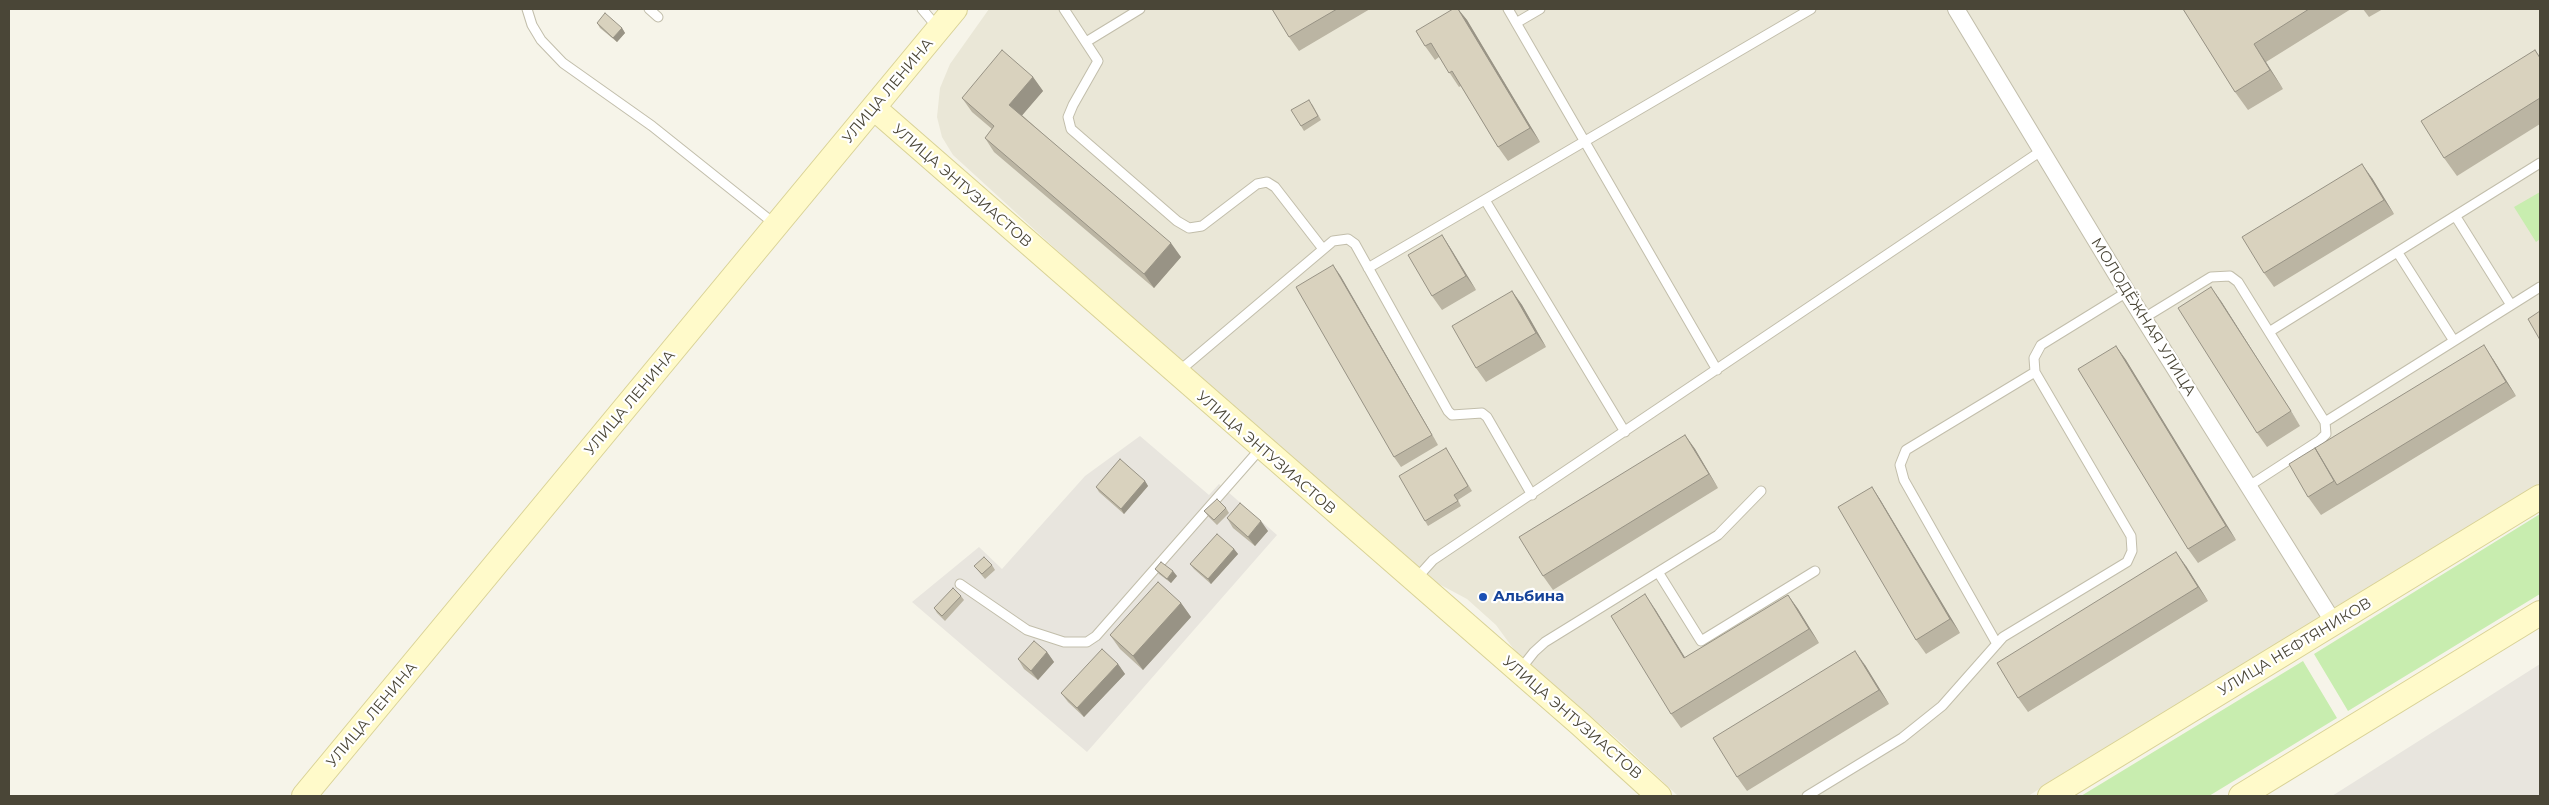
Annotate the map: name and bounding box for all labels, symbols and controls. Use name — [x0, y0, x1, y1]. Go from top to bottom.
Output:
street label: УЛИЦА ЛЕНИНА — [839, 35, 937, 147]
street label: УЛИЦА ЭНТУЗИАСТОВ — [889, 121, 1035, 251]
street label: МОЛОДЁЖНАЯ УЛИЦА — [2087, 235, 2199, 399]
street label: УЛИЦА ЛЕНИНА — [581, 347, 679, 459]
street label: УЛИЦА ЭНТУЗИАСТОВ — [1193, 388, 1339, 518]
place label: Альбина — [1493, 588, 1564, 606]
marker: Альбина — [1477, 591, 1489, 603]
street label: УЛИЦА НЕФТЯНИКОВ — [2215, 594, 2375, 700]
street label: УЛИЦА ЭНТУЗИАСТОВ — [1499, 653, 1645, 783]
street label: УЛИЦА ЛЕНИНА — [323, 659, 421, 771]

